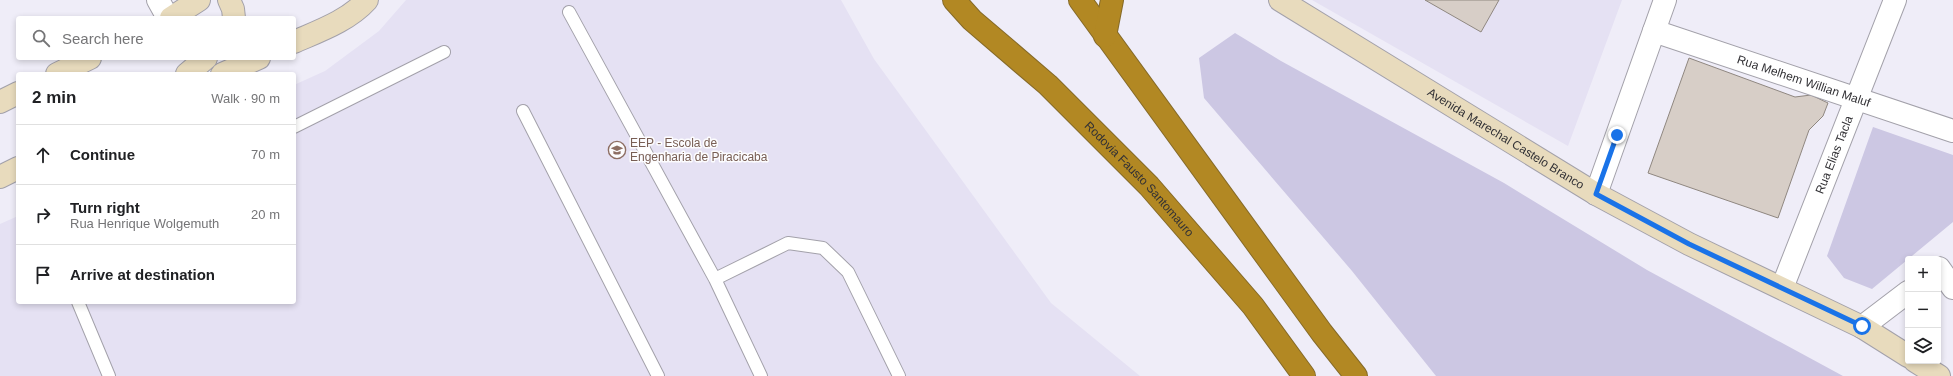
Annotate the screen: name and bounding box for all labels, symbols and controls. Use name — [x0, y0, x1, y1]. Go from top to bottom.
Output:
search box — [16, 16, 296, 60]
icon: search — [30, 27, 52, 49]
text: Search here — [62, 30, 144, 47]
street label: Rua Melhem Willian Maluf — [1735, 52, 1873, 110]
street label: Avenida Marechal Castelo Branco — [1425, 85, 1587, 192]
text: 2 min — [32, 88, 76, 107]
text: Walk · 90 m — [211, 91, 280, 106]
street label: Rua Elias Tacla — [1813, 114, 1856, 196]
street label: Rodovia Fausto Santomauro — [1082, 119, 1197, 240]
route end — [1608, 126, 1626, 144]
place label: EEP - Escola de Engenharia de Piracicaba — [630, 136, 768, 164]
school or university icon: EEP - Escola de Engenharia de Piracicaba — [607, 140, 627, 160]
icon: ahead — [32, 144, 54, 166]
text: Continue — [70, 146, 135, 163]
text: 70 m — [251, 147, 280, 162]
text: Turn right — [70, 199, 140, 216]
icon: right — [32, 204, 54, 226]
text: 20 m — [251, 207, 280, 222]
text: Rua Henrique Wolgemuth — [70, 216, 219, 231]
map controls — [1905, 256, 1941, 364]
button: + — [1905, 256, 1941, 292]
icon: arrive — [32, 264, 54, 286]
text: Arrive at destination — [70, 266, 215, 283]
button: − — [1905, 292, 1941, 328]
route start — [1853, 317, 1871, 335]
button: layers — [1905, 328, 1941, 364]

